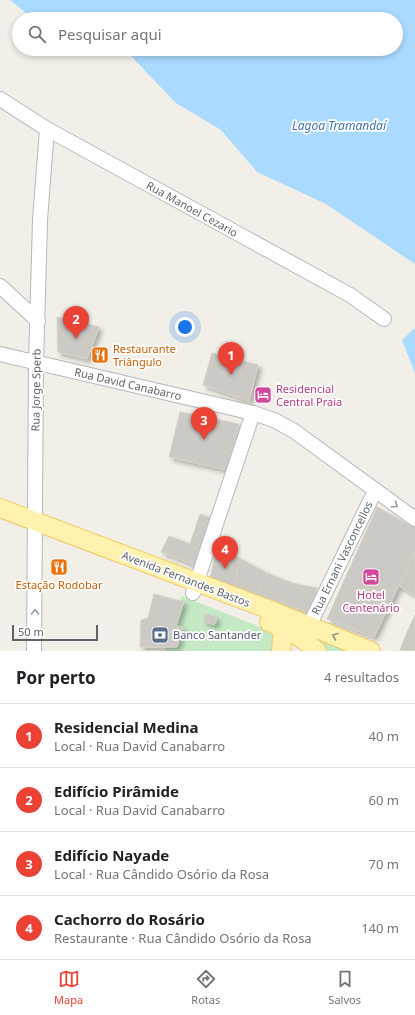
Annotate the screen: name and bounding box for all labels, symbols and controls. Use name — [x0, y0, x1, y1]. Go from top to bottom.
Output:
search box — [12, 12, 403, 56]
icon: search — [26, 23, 48, 45]
text: Pesquisar aqui — [58, 24, 162, 44]
water label: Lagoa Tramandaí — [292, 117, 388, 134]
street label: Rua Manoel Cezario — [144, 177, 241, 240]
pin: 2 — [63, 306, 89, 339]
your location — [175, 317, 195, 337]
place label: Restaurante Triângulo — [113, 341, 176, 369]
pin: 1 — [218, 342, 244, 375]
restaurant icon: Restaurante Triângulo — [90, 345, 110, 365]
street label: Rua Jorge Sperb — [27, 348, 44, 432]
street label: Rua David Canabarro — [73, 364, 183, 403]
place label: Residencial Central Praia — [276, 381, 342, 409]
hotel icon: Residencial Central Praia — [253, 385, 273, 405]
pin: 3 — [191, 407, 217, 440]
street label: Rua Ernani Vasconcellos — [308, 499, 376, 617]
one-way arrow — [391, 500, 398, 508]
pin: 4 — [212, 536, 238, 569]
street label: Avenida Fernandes Bastos — [120, 547, 252, 610]
restaurant icon: Estação Rodobar — [49, 557, 69, 577]
hotel icon: Hotel Centenário — [361, 567, 381, 587]
place label: Estação Rodobar — [16, 577, 103, 592]
place label: Hotel Centenário — [342, 587, 400, 615]
one-way arrow — [31, 609, 39, 615]
scale bar — [12, 623, 98, 642]
text: 50 m — [18, 624, 44, 639]
bank icon: Banco Santander — [150, 625, 170, 645]
place label: Banco Santander — [173, 627, 262, 642]
one-way arrow — [332, 633, 340, 641]
text: Por perto — [16, 666, 96, 689]
text: 4 resultados — [324, 668, 399, 686]
text: Residencial Medina — [54, 717, 198, 737]
text: 1 — [25, 727, 33, 745]
text: 40 m — [369, 727, 399, 745]
text: Local · Rua David Canabarro — [54, 737, 225, 755]
text: Edifício Pirâmide — [54, 781, 179, 801]
text: 2 — [25, 791, 33, 809]
text: 60 m — [369, 791, 399, 809]
text: Local · Rua David Canabarro — [54, 801, 225, 819]
text: Edifício Nayade — [54, 845, 169, 865]
text: 3 — [25, 855, 33, 873]
text: 70 m — [369, 855, 399, 873]
text: Local · Rua Cândido Osório da Rosa — [54, 865, 269, 883]
text: Cachorro do Rosário — [54, 909, 205, 929]
text: 4 — [25, 919, 33, 937]
text: 140 m — [361, 919, 399, 937]
text: Restaurante · Rua Cândido Osório da Rosa — [54, 929, 312, 947]
tab: Mapa — [54, 968, 83, 1007]
tab: Rotas — [191, 968, 220, 1007]
tab: Salvos — [328, 968, 361, 1007]

